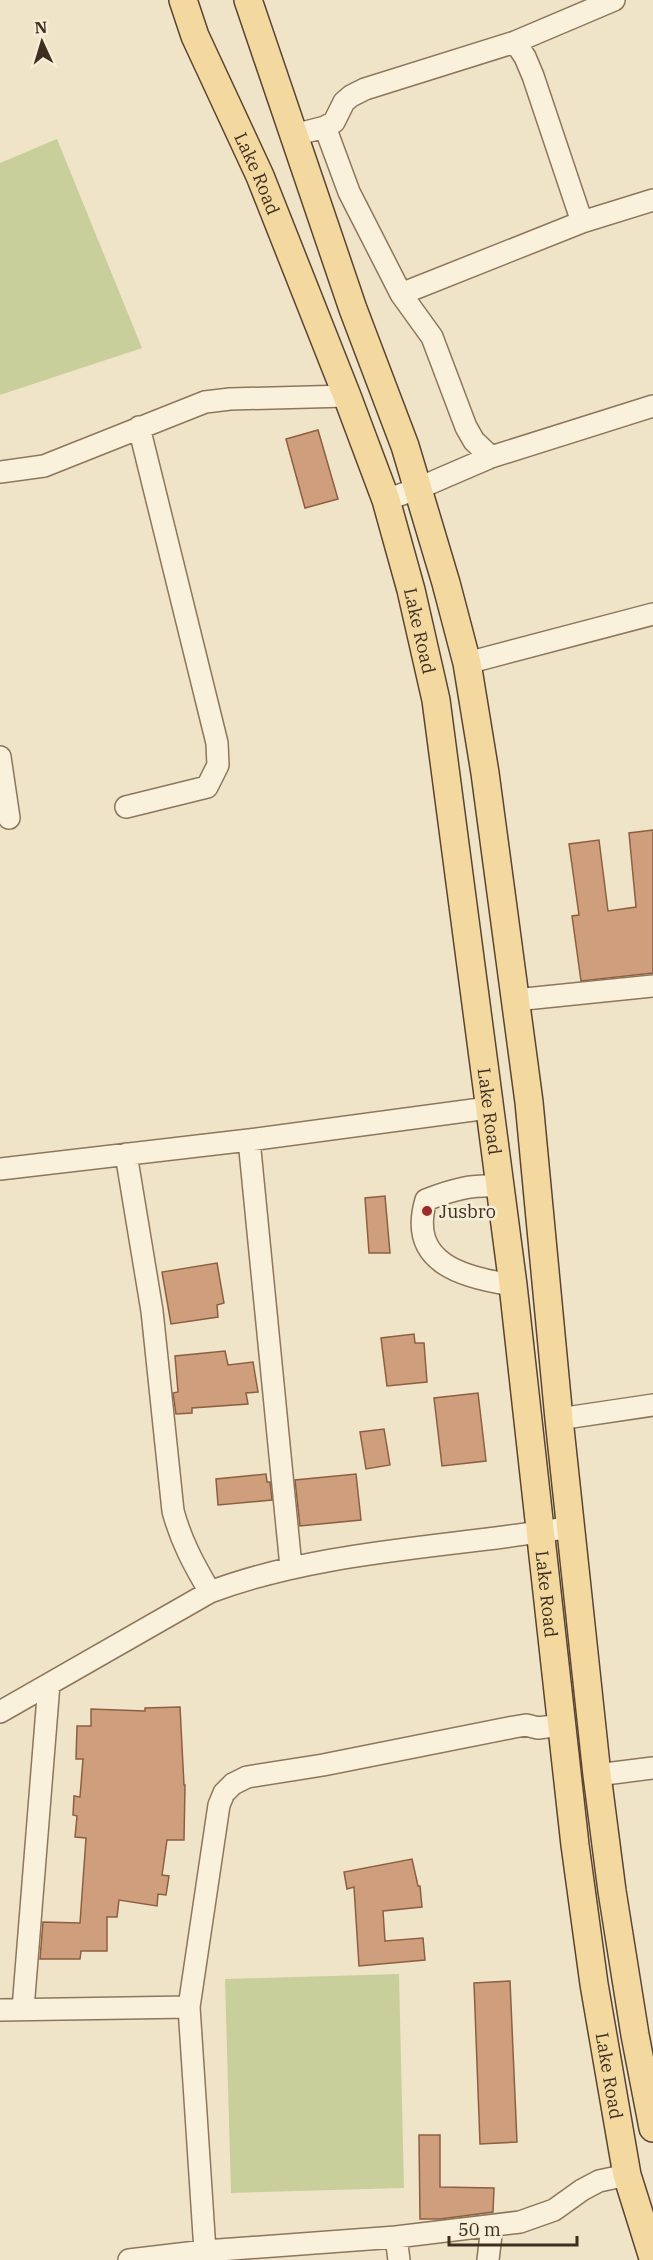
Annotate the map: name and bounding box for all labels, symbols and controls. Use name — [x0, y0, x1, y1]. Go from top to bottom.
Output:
north arrow — [12, 12, 72, 72]
text: N — [34, 17, 48, 37]
street label: Lake Road — [230, 128, 286, 218]
street label: Lake Road — [399, 585, 441, 676]
street label: Lake Road — [473, 1066, 507, 1156]
place label: Jusbro — [439, 1200, 496, 1223]
marker: Jusbro — [420, 1204, 434, 1218]
street label: Lake Road — [531, 1549, 563, 1639]
street label: Lake Road — [591, 2031, 629, 2121]
scale bar — [449, 2209, 576, 2247]
text: 50 m — [458, 2218, 501, 2241]

